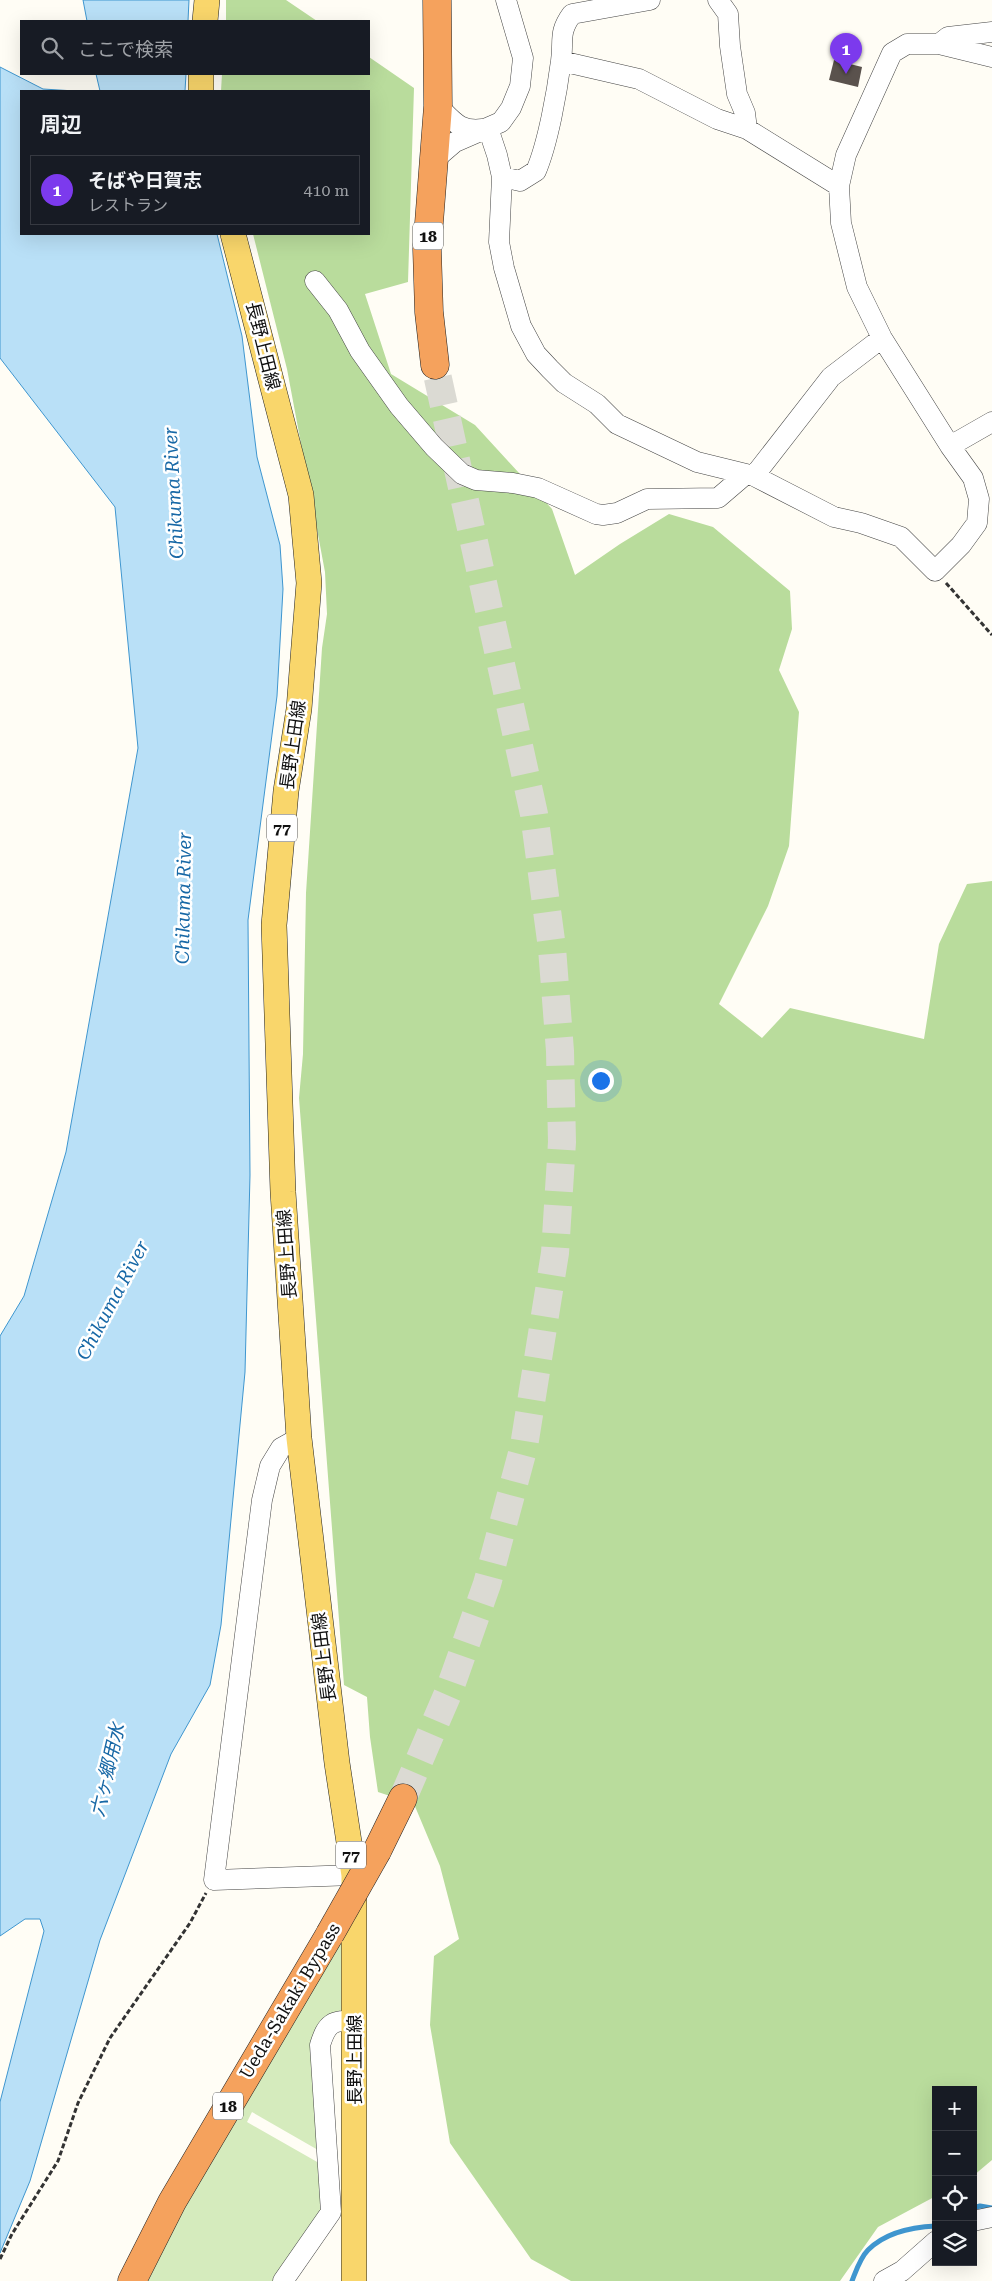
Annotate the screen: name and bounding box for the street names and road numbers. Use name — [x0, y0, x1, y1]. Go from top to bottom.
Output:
road number: 18 — [413, 222, 443, 250]
street label: 長野上田線 — [242, 300, 285, 392]
street label: 長野上田線 — [276, 699, 309, 791]
road number: 77 — [267, 814, 297, 841]
street label: 長野上田線 — [273, 1208, 300, 1300]
street label: 長野上田線 — [308, 1611, 339, 1703]
road number: 77 — [336, 1842, 366, 1868]
street label: Ueda-Sakaki Bypass — [235, 1919, 344, 2082]
street label: 長野上田線 — [344, 2015, 365, 2105]
road number: 18 — [213, 2092, 243, 2120]

